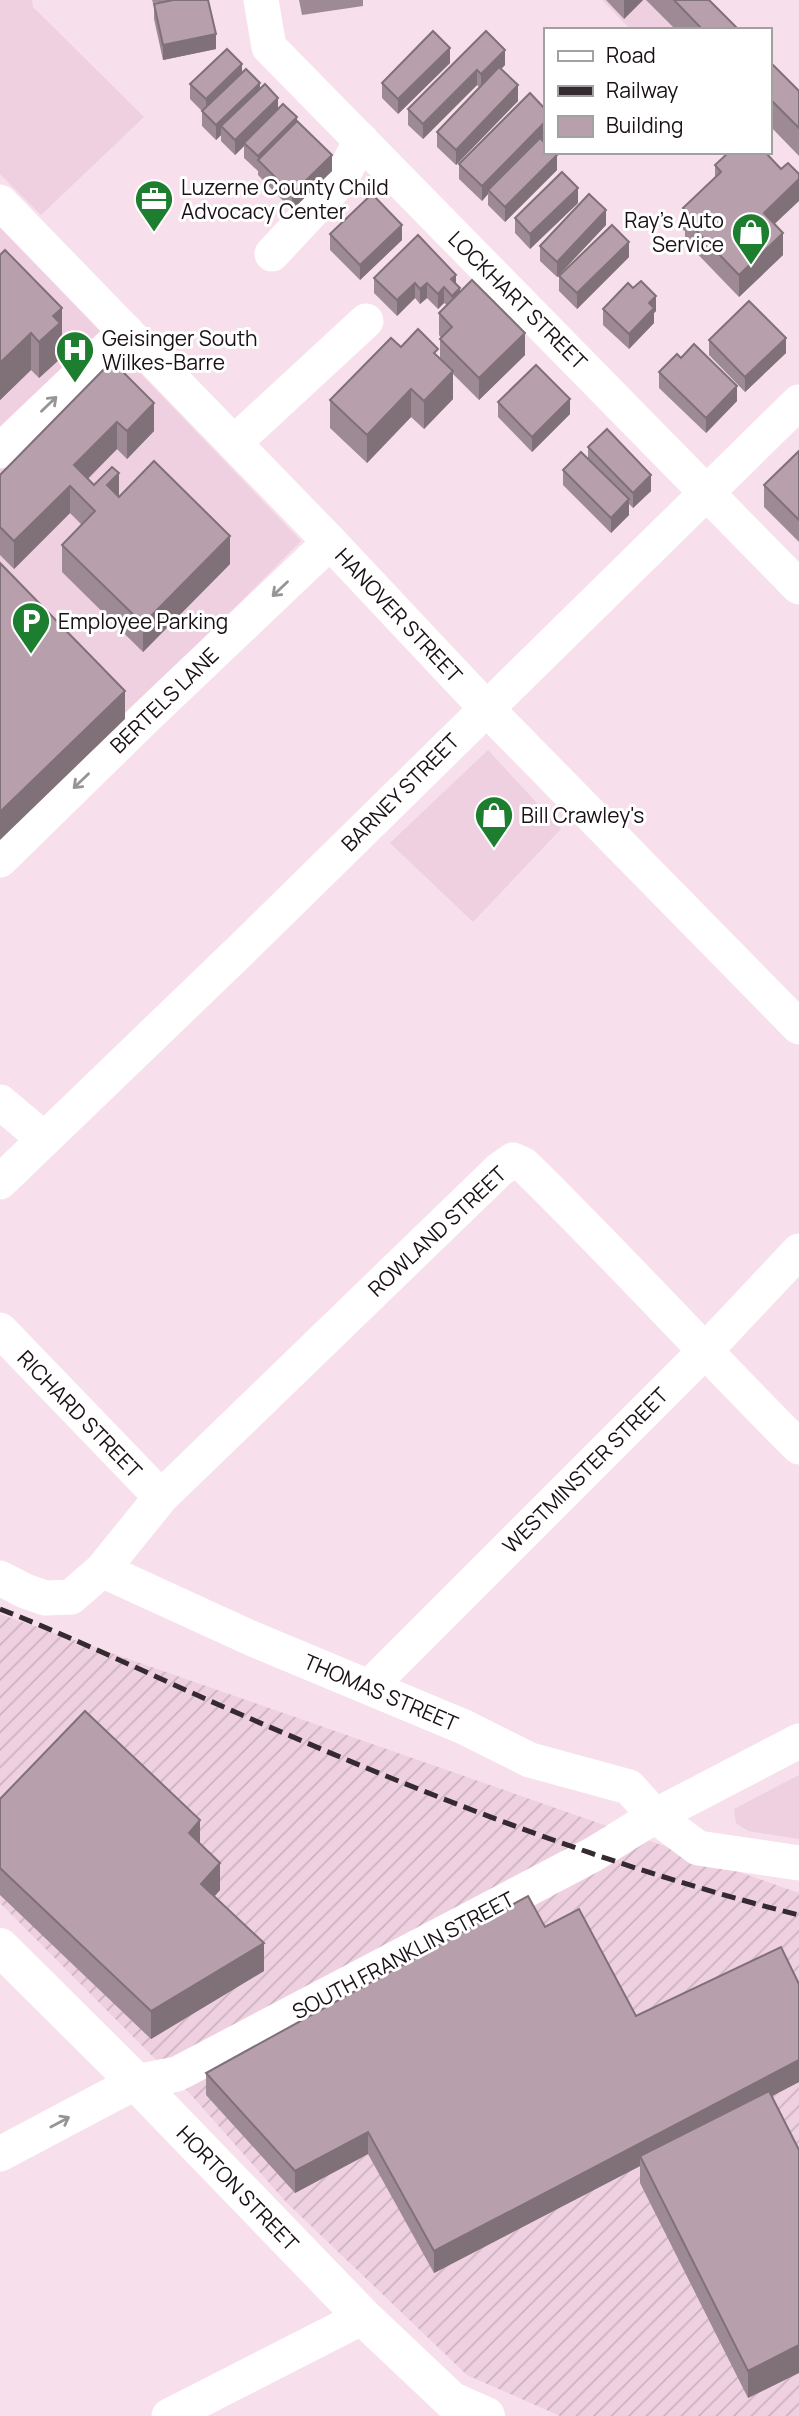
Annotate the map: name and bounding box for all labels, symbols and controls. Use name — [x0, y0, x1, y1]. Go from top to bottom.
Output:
legend — [544, 28, 771, 154]
text: Road — [606, 41, 656, 69]
text: Railway — [606, 76, 678, 104]
text: Building — [606, 111, 683, 139]
place label: Luzerne County Child Advocacy Center — [181, 173, 389, 225]
office icon: Luzerne County Child Advocacy Center — [133, 178, 175, 233]
place label: Ray's Auto Service — [624, 206, 724, 258]
shop icon: Ray's Auto Service — [730, 211, 772, 266]
street label: LOCKHART STREET — [443, 225, 594, 376]
place label: Geisinger South Wilkes-Barre — [102, 324, 258, 376]
hospital icon: Geisinger South Wilkes-Barre — [54, 329, 96, 384]
one-way arrow — [40, 396, 57, 413]
street label: HANOVER STREET — [329, 542, 469, 688]
one-way arrow — [272, 581, 289, 598]
parking icon: Employee Parking — [10, 600, 52, 655]
place label: Employee Parking — [58, 607, 228, 635]
street label: BERTELS LANE — [104, 641, 224, 759]
street label: BARNEY STREET — [335, 727, 465, 857]
one-way arrow — [73, 772, 90, 789]
shop icon: Bill Crawley's — [473, 794, 515, 849]
place label: Bill Crawley's — [521, 801, 644, 829]
street label: ROWLAND STREET — [362, 1159, 512, 1302]
street label: RICHARD STREET — [12, 1344, 149, 1484]
street label: WESTMINSTER STREET — [496, 1381, 674, 1559]
street label: THOMAS STREET — [300, 1647, 463, 1737]
street label: SOUTH FRANKLIN STREET — [287, 1884, 519, 2025]
one-way arrow — [50, 2115, 70, 2129]
street label: HORTON STREET — [171, 2119, 305, 2257]

